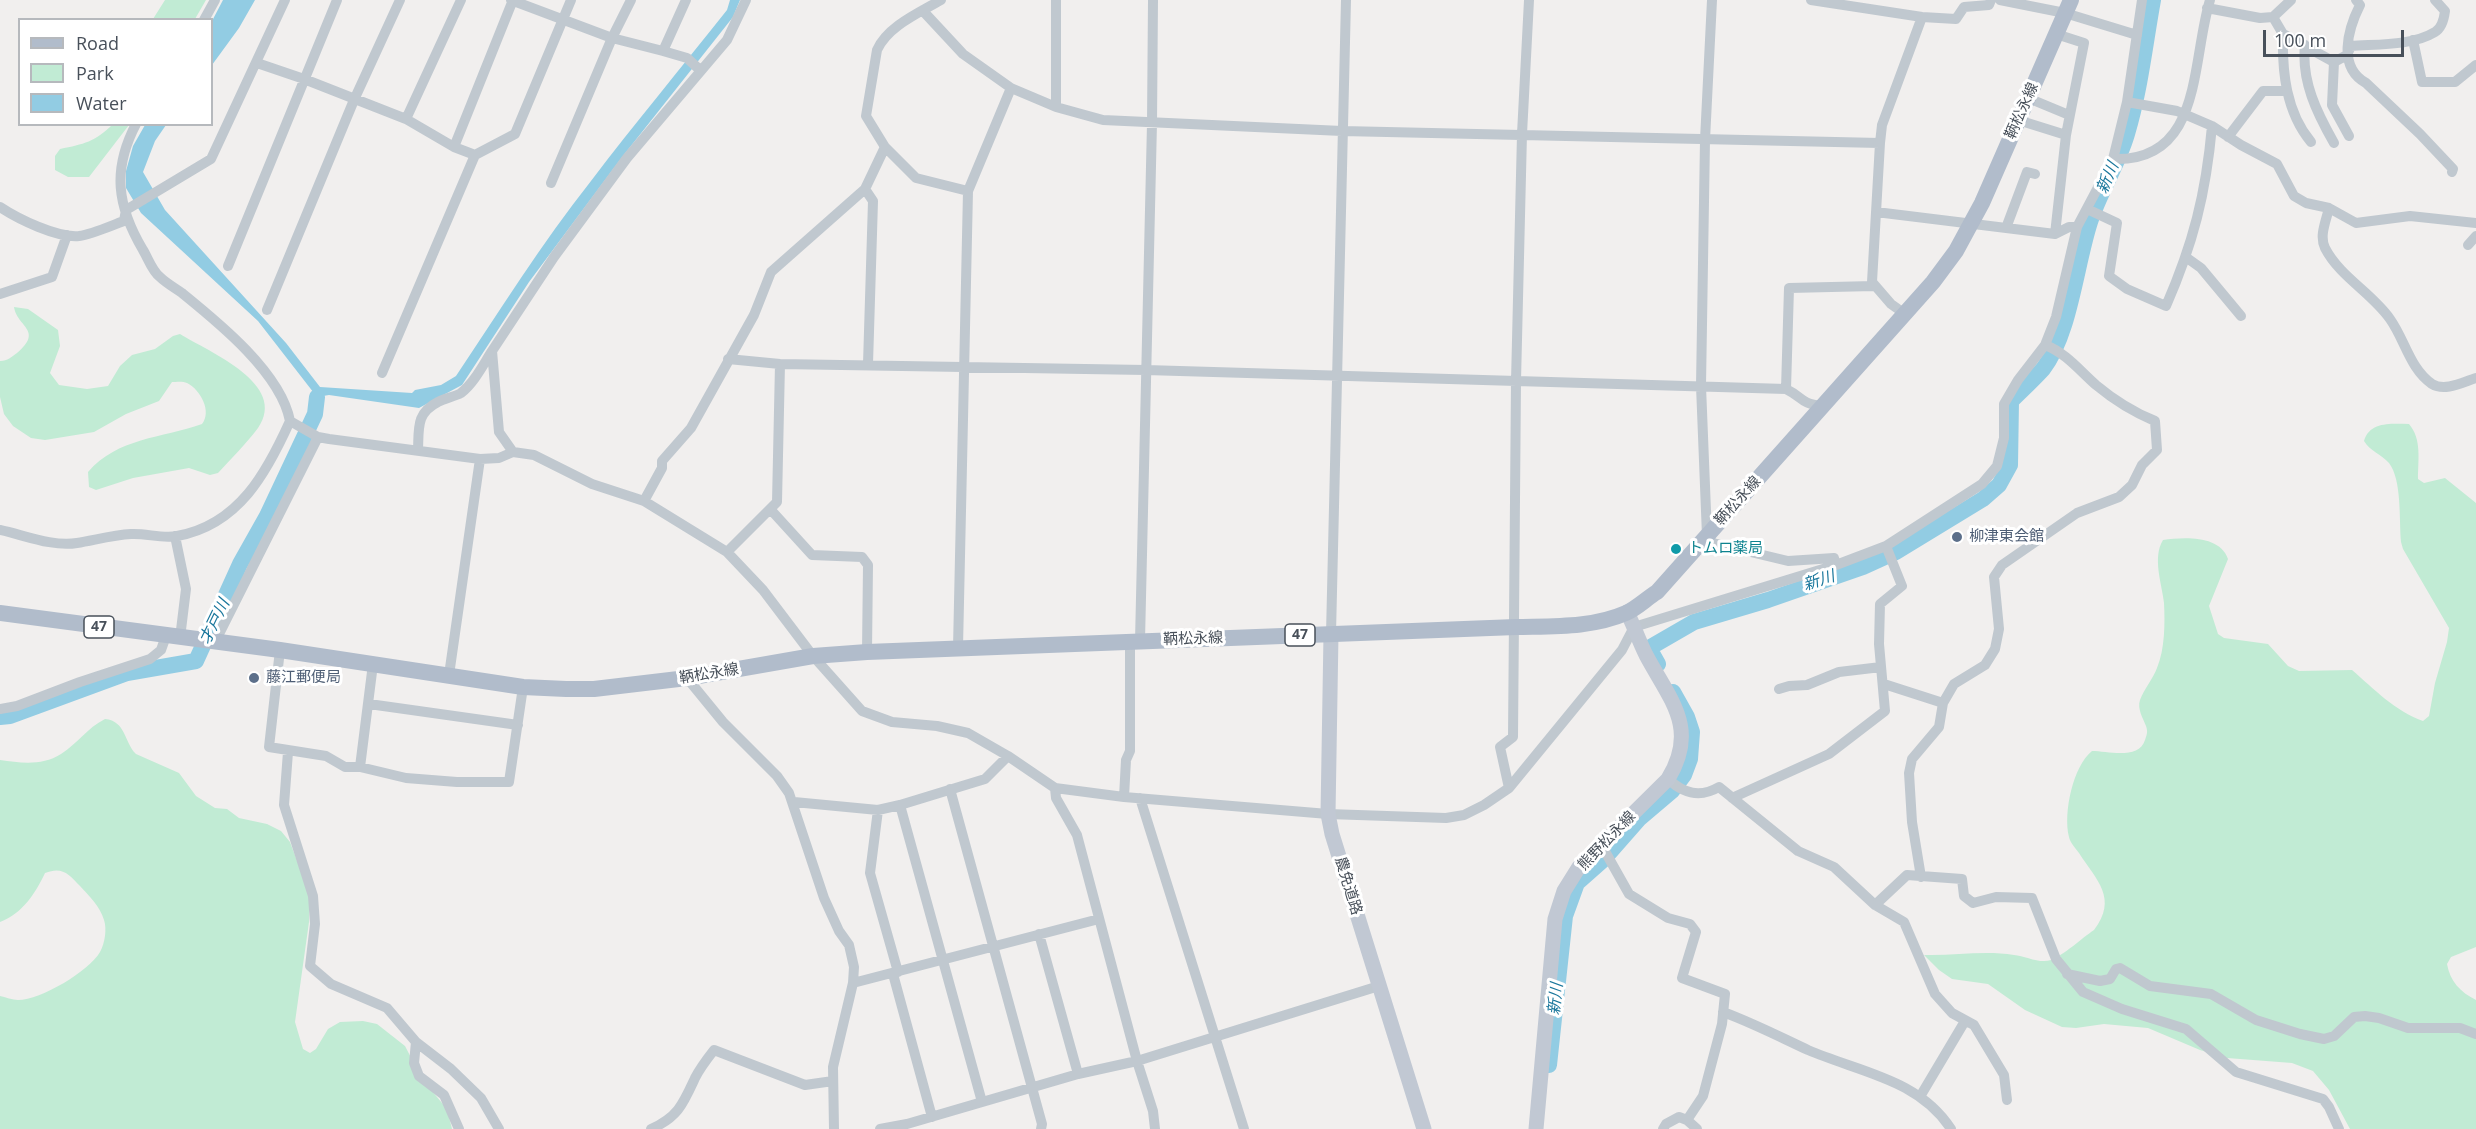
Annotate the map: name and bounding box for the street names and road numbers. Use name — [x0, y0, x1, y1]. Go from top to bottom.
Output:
street label: 鞆松永線 — [2002, 80, 2042, 142]
street label: 鞆松永線 — [1711, 473, 1765, 529]
road number: 47 — [84, 616, 114, 638]
road number: 47 — [1285, 624, 1315, 646]
street label: 鞆松永線 — [1163, 629, 1223, 649]
street label: 鞆松永線 — [678, 660, 740, 688]
street label: 熊野松永線 — [1574, 808, 1640, 874]
street label: 農免道路 — [1331, 855, 1365, 917]

